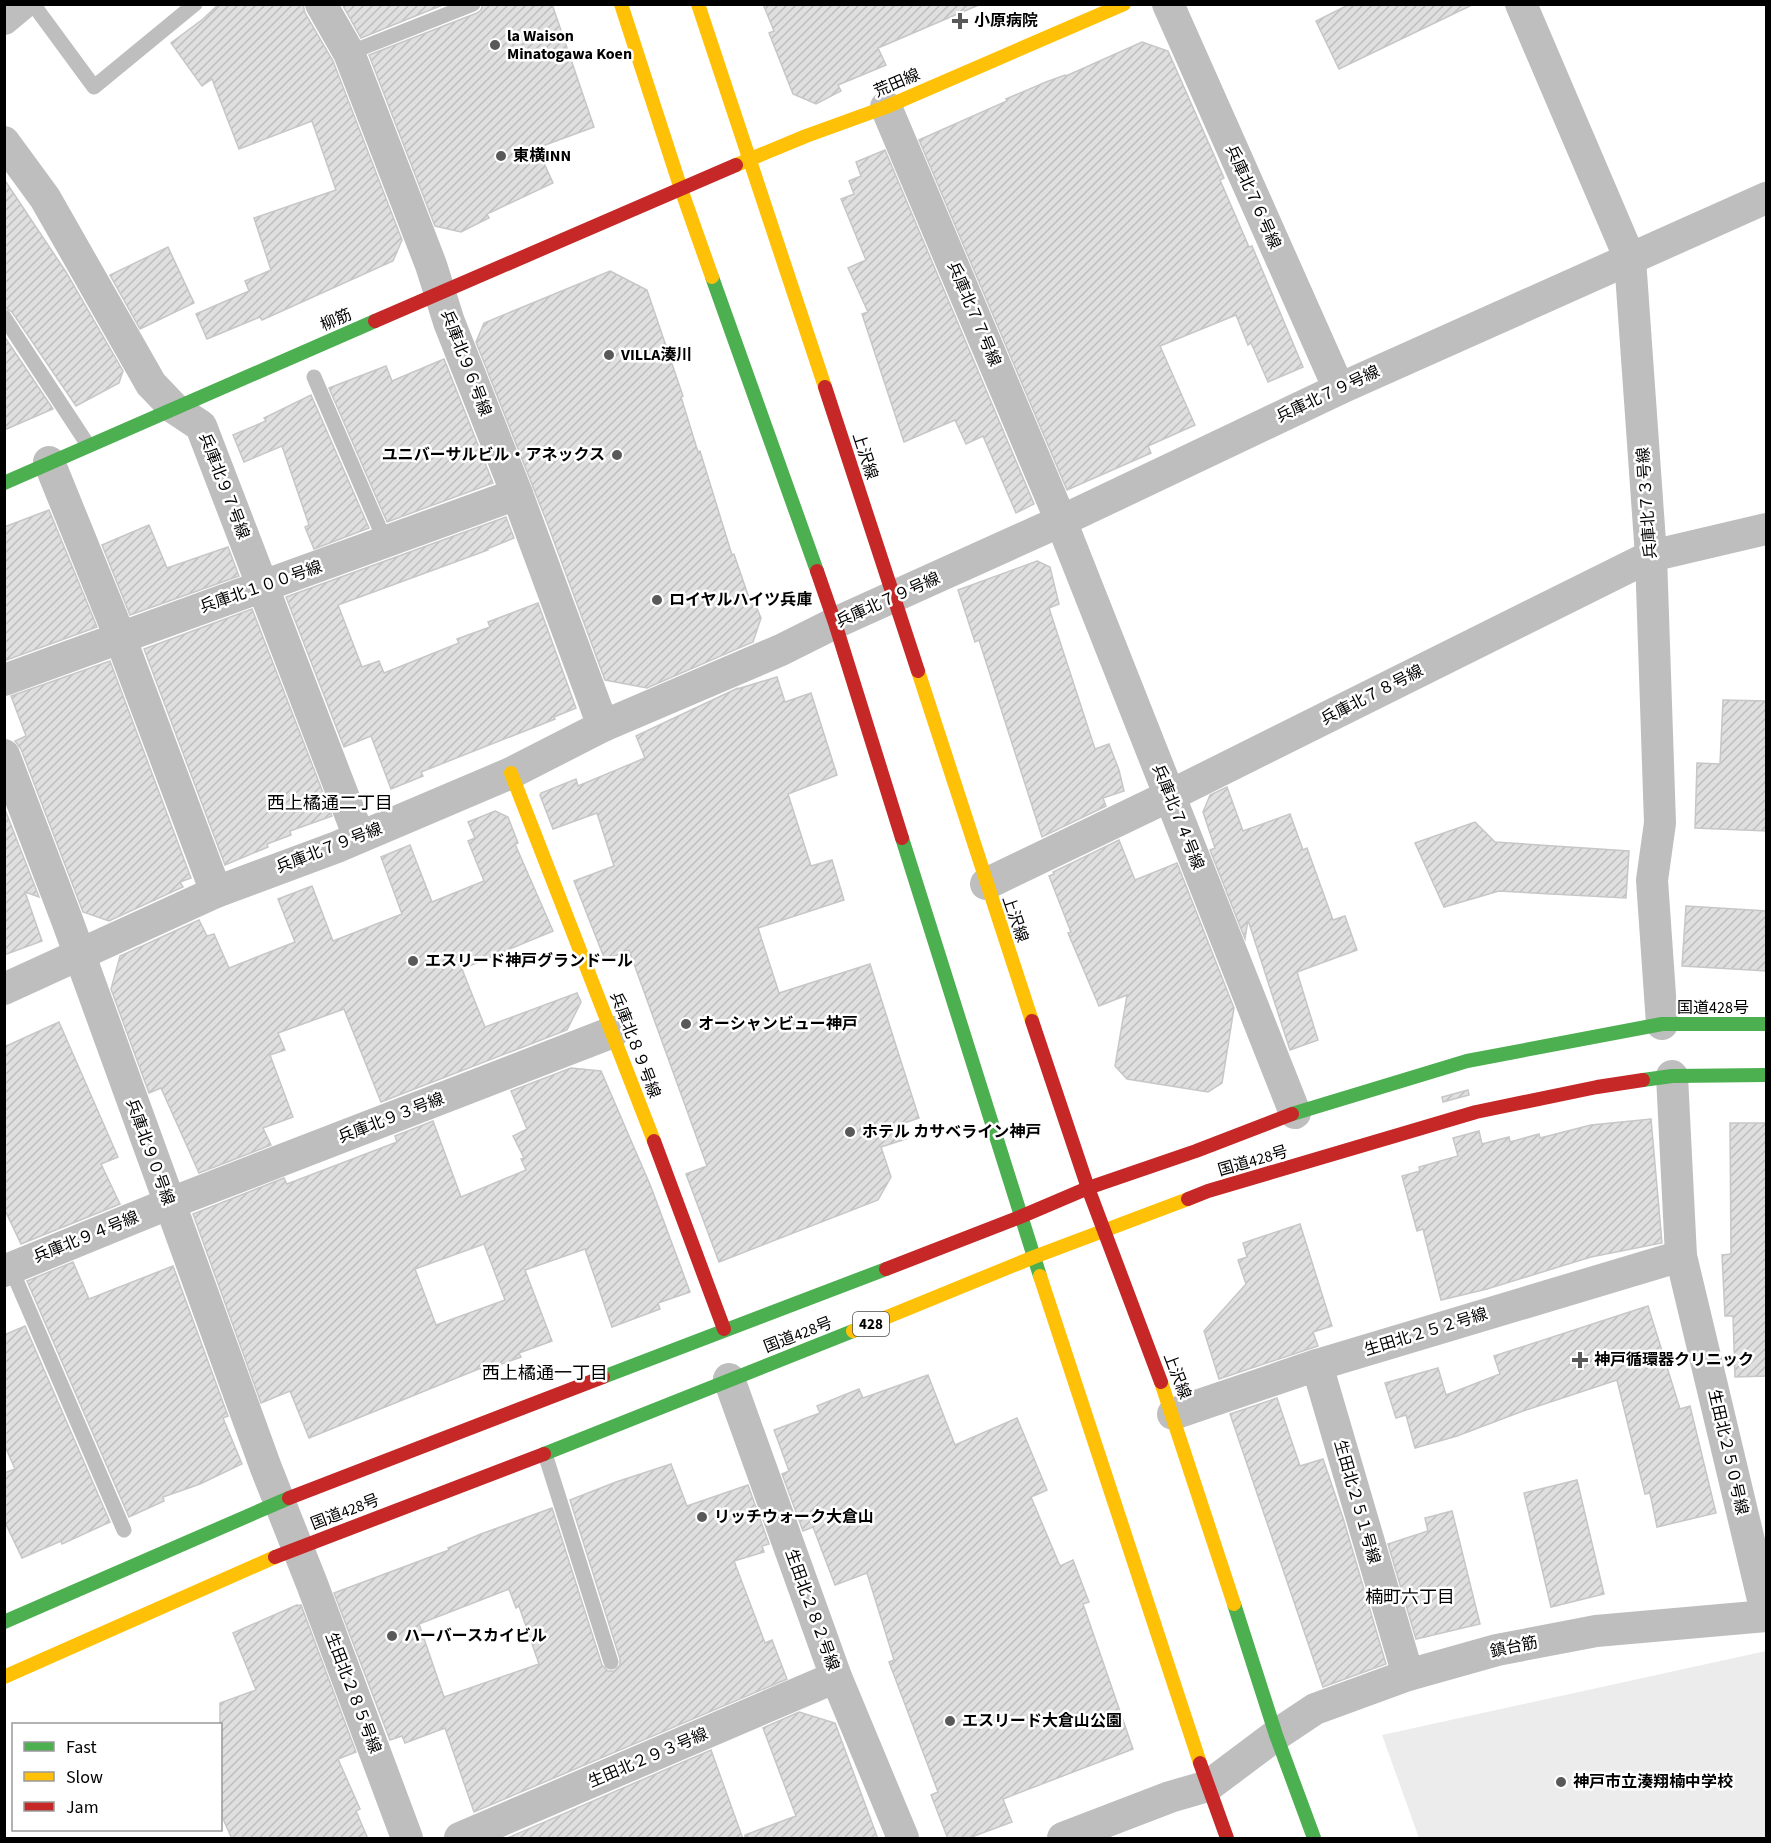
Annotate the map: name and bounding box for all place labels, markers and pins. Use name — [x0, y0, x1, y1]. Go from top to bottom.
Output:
place label: 小原病院 — [974, 10, 1038, 32]
marker: 小原病院 — [951, 12, 969, 30]
place label: la Waison Minatogawa Koen — [507, 25, 632, 65]
marker: la Waison Minatogawa Koen — [488, 38, 502, 52]
place label: 東横INN — [513, 145, 571, 167]
marker: 東横INN — [494, 149, 508, 163]
place label: VILLA湊川 — [620, 344, 692, 366]
marker: VILLA湊川 — [602, 348, 616, 362]
place label: ユニバーサルビル・アネックス — [382, 444, 605, 466]
marker: ユニバーサルビル・アネックス — [610, 448, 624, 462]
place label: ロイヤルハイツ兵庫 — [669, 589, 812, 611]
marker: ロイヤルハイツ兵庫 — [650, 593, 664, 607]
place label: エスリード神戸グランドール — [425, 950, 633, 972]
marker: エスリード神戸グランドール — [406, 954, 420, 968]
place label: オーシャンビュー神戸 — [698, 1013, 858, 1035]
marker: オーシャンビュー神戸 — [679, 1017, 693, 1031]
place label: ホテル カサベライン神戸 — [862, 1121, 1041, 1143]
marker: ホテル カサベライン神戸 — [843, 1125, 857, 1139]
place label: 神戸循環器クリニック — [1594, 1349, 1754, 1371]
marker: 神戸循環器クリニック — [1571, 1351, 1589, 1369]
place label: リッチウォーク大倉山 — [714, 1506, 874, 1528]
marker: リッチウォーク大倉山 — [695, 1510, 709, 1524]
place label: ハーバースカイビル — [404, 1625, 547, 1647]
marker: ハーバースカイビル — [385, 1629, 399, 1643]
place label: エスリード大倉山公園 — [962, 1710, 1122, 1732]
marker: エスリード大倉山公園 — [943, 1714, 957, 1728]
place label: 神戸市立湊翔楠中学校 — [1573, 1771, 1733, 1793]
marker: 神戸市立湊翔楠中学校 — [1554, 1775, 1568, 1789]

